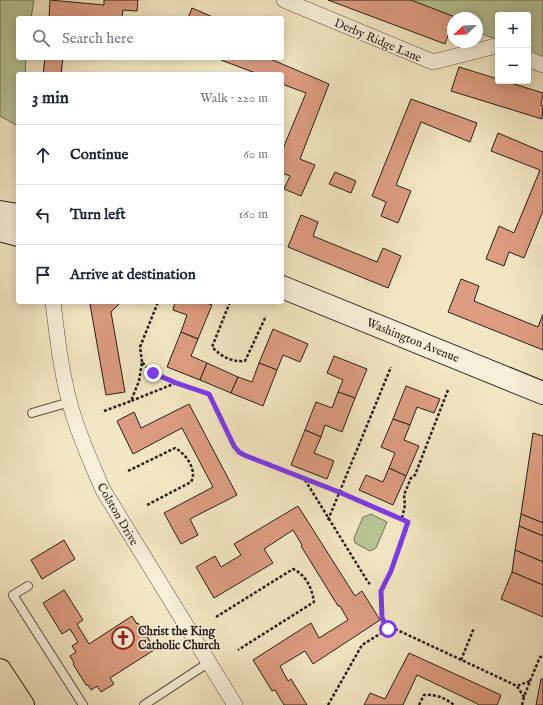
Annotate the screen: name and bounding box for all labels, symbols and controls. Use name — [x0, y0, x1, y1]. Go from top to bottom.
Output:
north arrow — [447, 12, 483, 48]
map controls — [495, 12, 531, 84]
button: + — [495, 12, 531, 48]
street label: Derby Ridge Lane — [332, 15, 424, 66]
search box — [16, 16, 284, 60]
icon: search — [30, 27, 52, 49]
text: Search here — [62, 29, 133, 48]
button: − — [495, 48, 531, 84]
text: 3 min — [32, 88, 69, 109]
text: Walk · 220 m — [200, 90, 268, 107]
icon: ahead — [32, 144, 54, 166]
text: Continue — [70, 145, 128, 164]
text: 60 m — [243, 146, 268, 163]
icon: left — [32, 204, 54, 226]
text: Turn left — [70, 205, 126, 224]
text: 160 m — [238, 206, 268, 223]
icon: arrive — [32, 264, 54, 286]
text: Arrive at destination — [70, 265, 196, 284]
street label: Washington Avenue — [364, 315, 462, 366]
route end — [144, 364, 162, 382]
street label: Colston Drive — [94, 480, 142, 549]
route start — [379, 620, 397, 638]
place label: Christ the King Catholic Church — [138, 624, 221, 653]
church icon: Christ the King Catholic Church — [110, 625, 136, 651]

